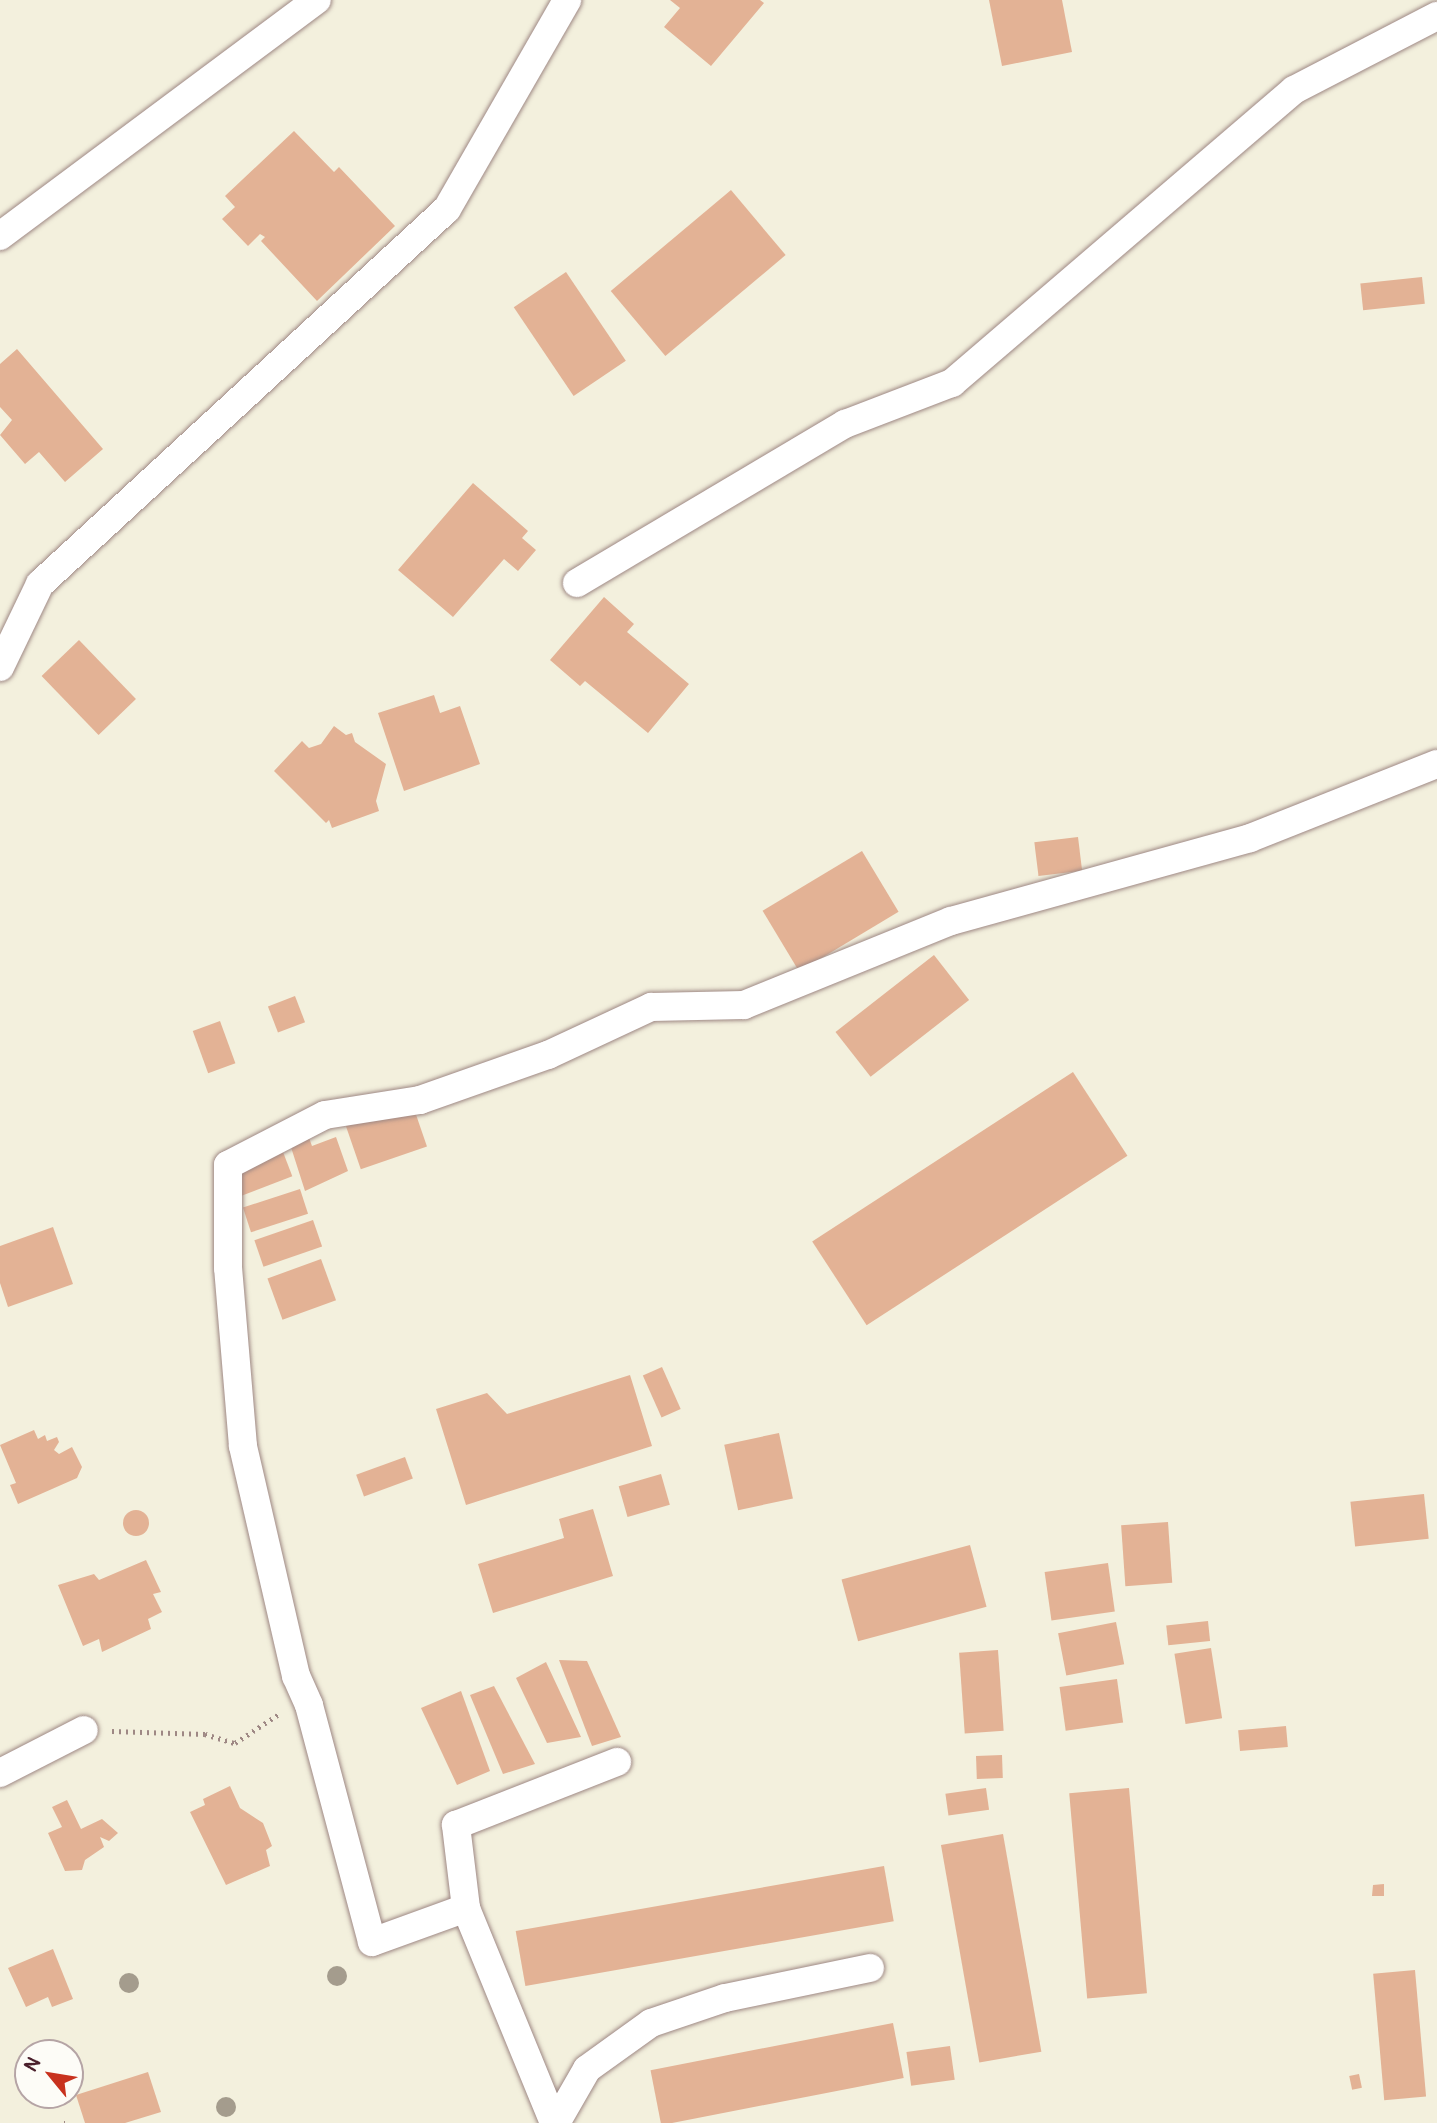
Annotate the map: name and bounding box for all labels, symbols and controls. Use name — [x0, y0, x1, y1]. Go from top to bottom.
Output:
north arrow — [14, 2039, 84, 2109]
text: N — [19, 2053, 46, 2076]

